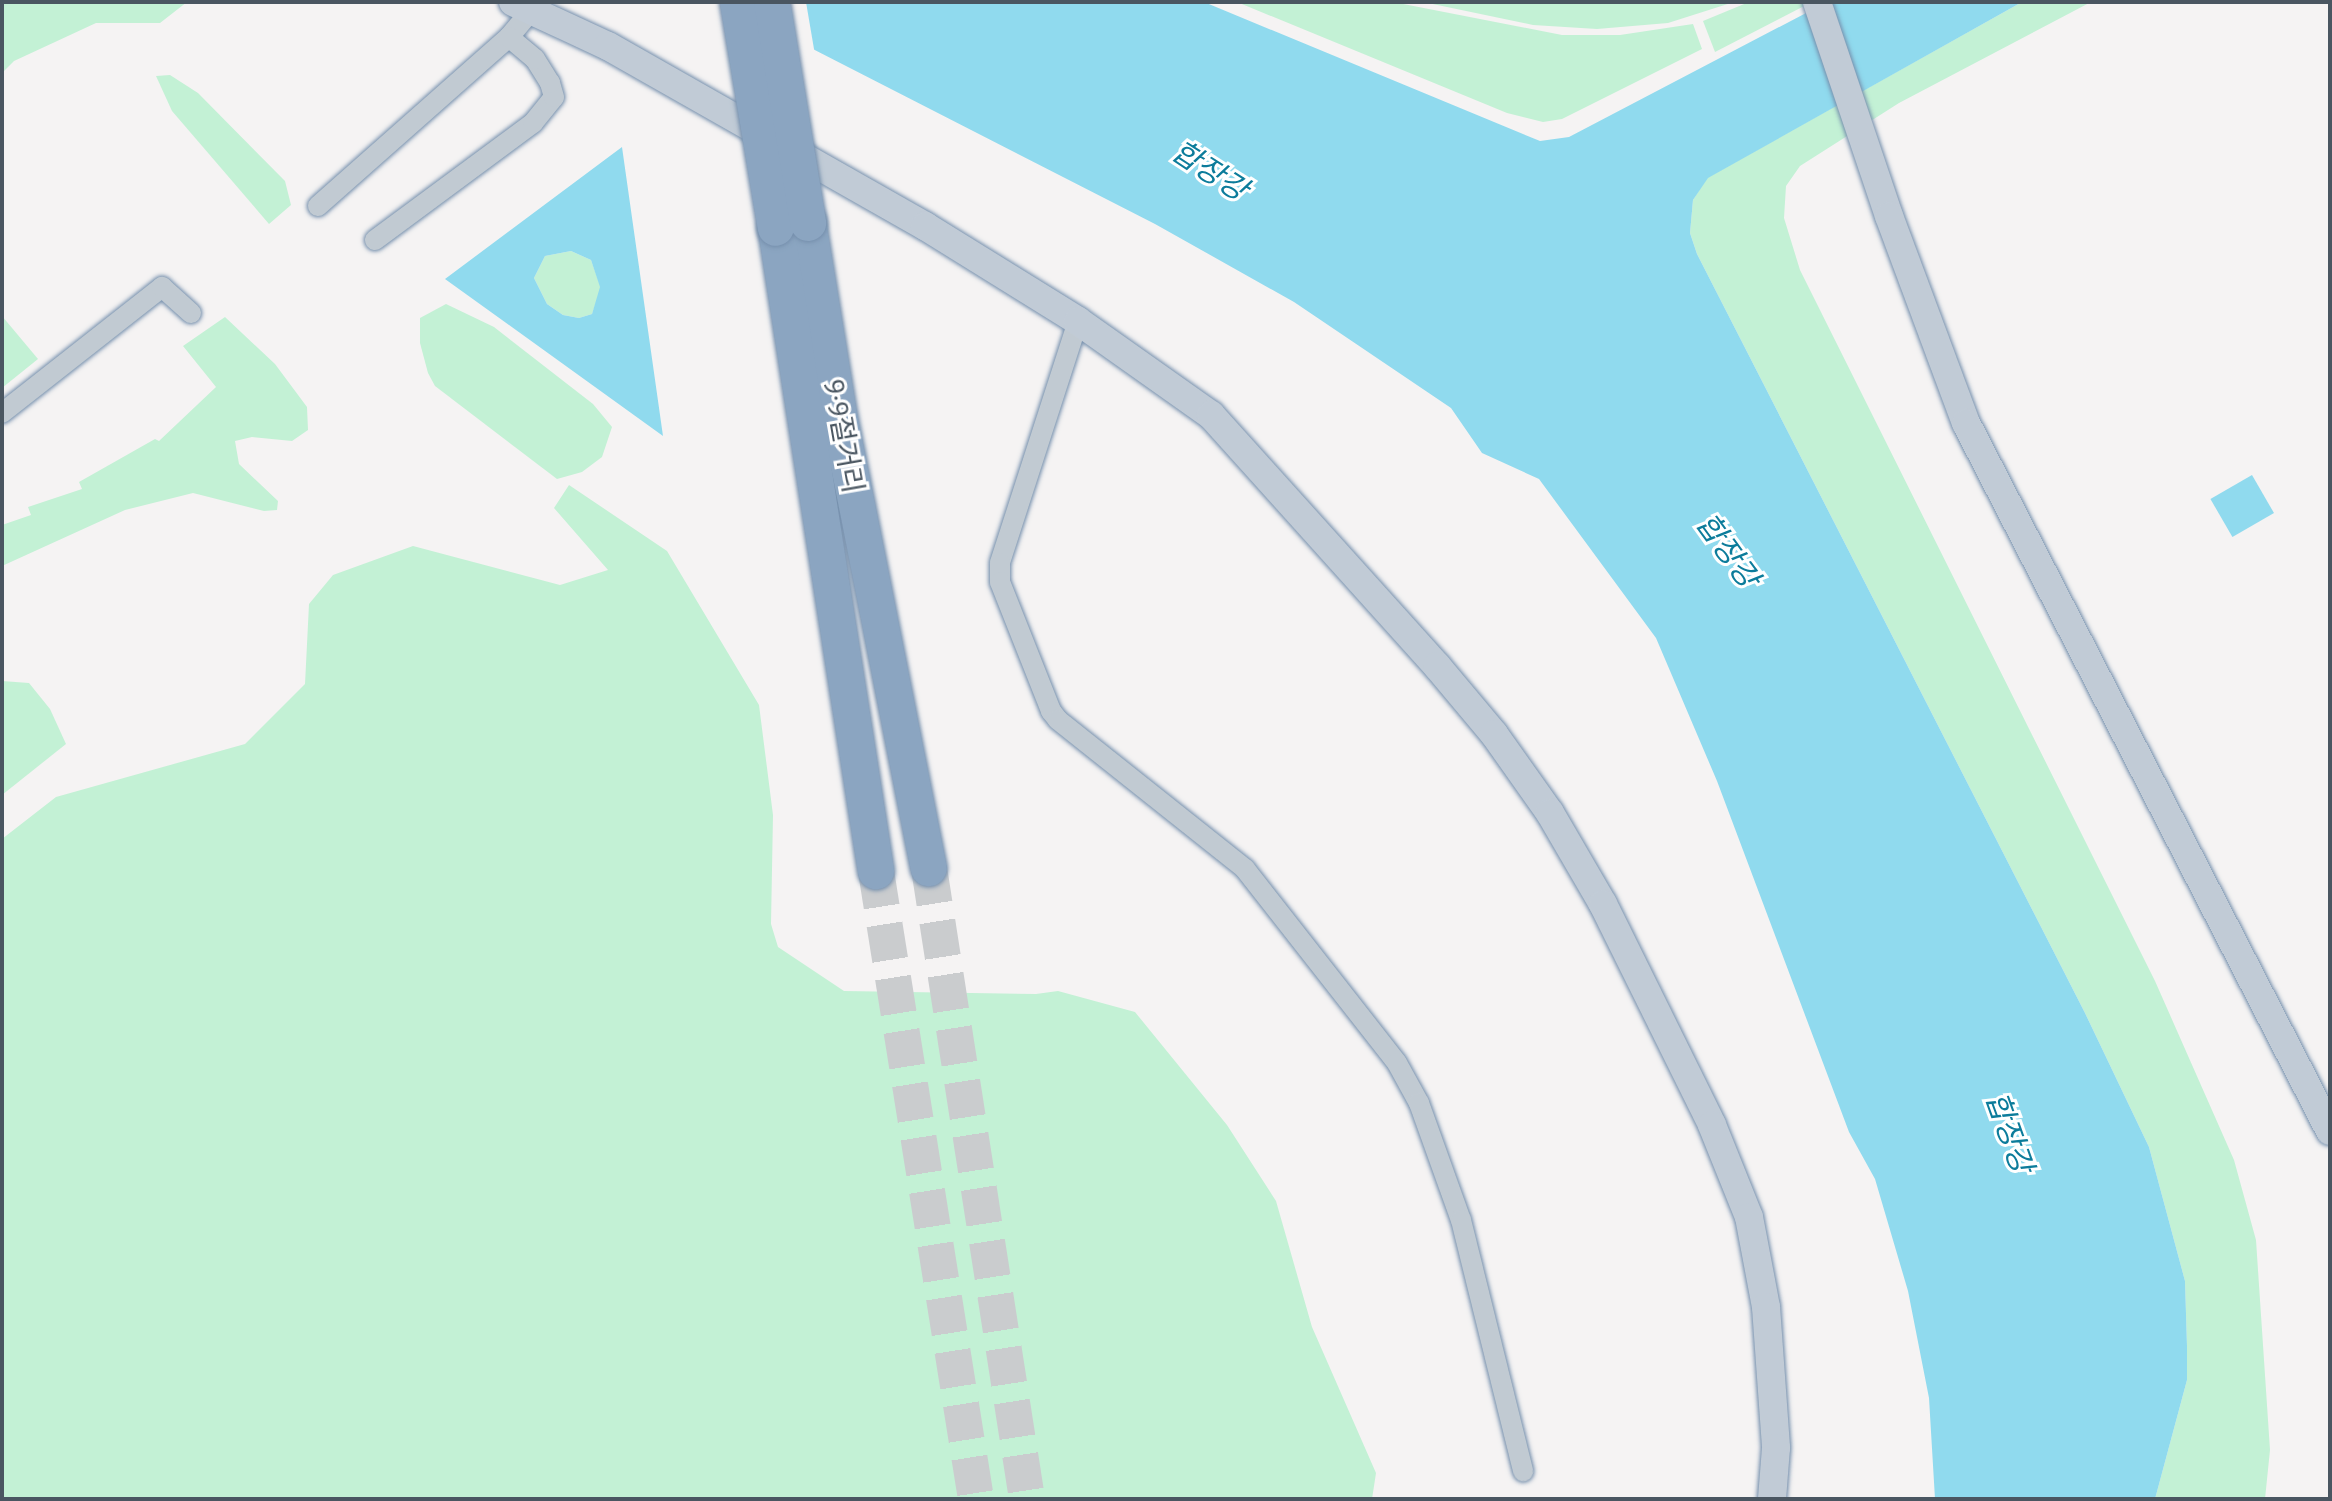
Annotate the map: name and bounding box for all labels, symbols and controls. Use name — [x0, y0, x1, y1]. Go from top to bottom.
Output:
water label: 합장강 — [1165, 132, 1255, 208]
street label: 9·9절거리 — [817, 376, 871, 496]
water label: 합장강 — [1689, 506, 1767, 594]
water label: 합장강 — [1979, 1087, 2041, 1177]

